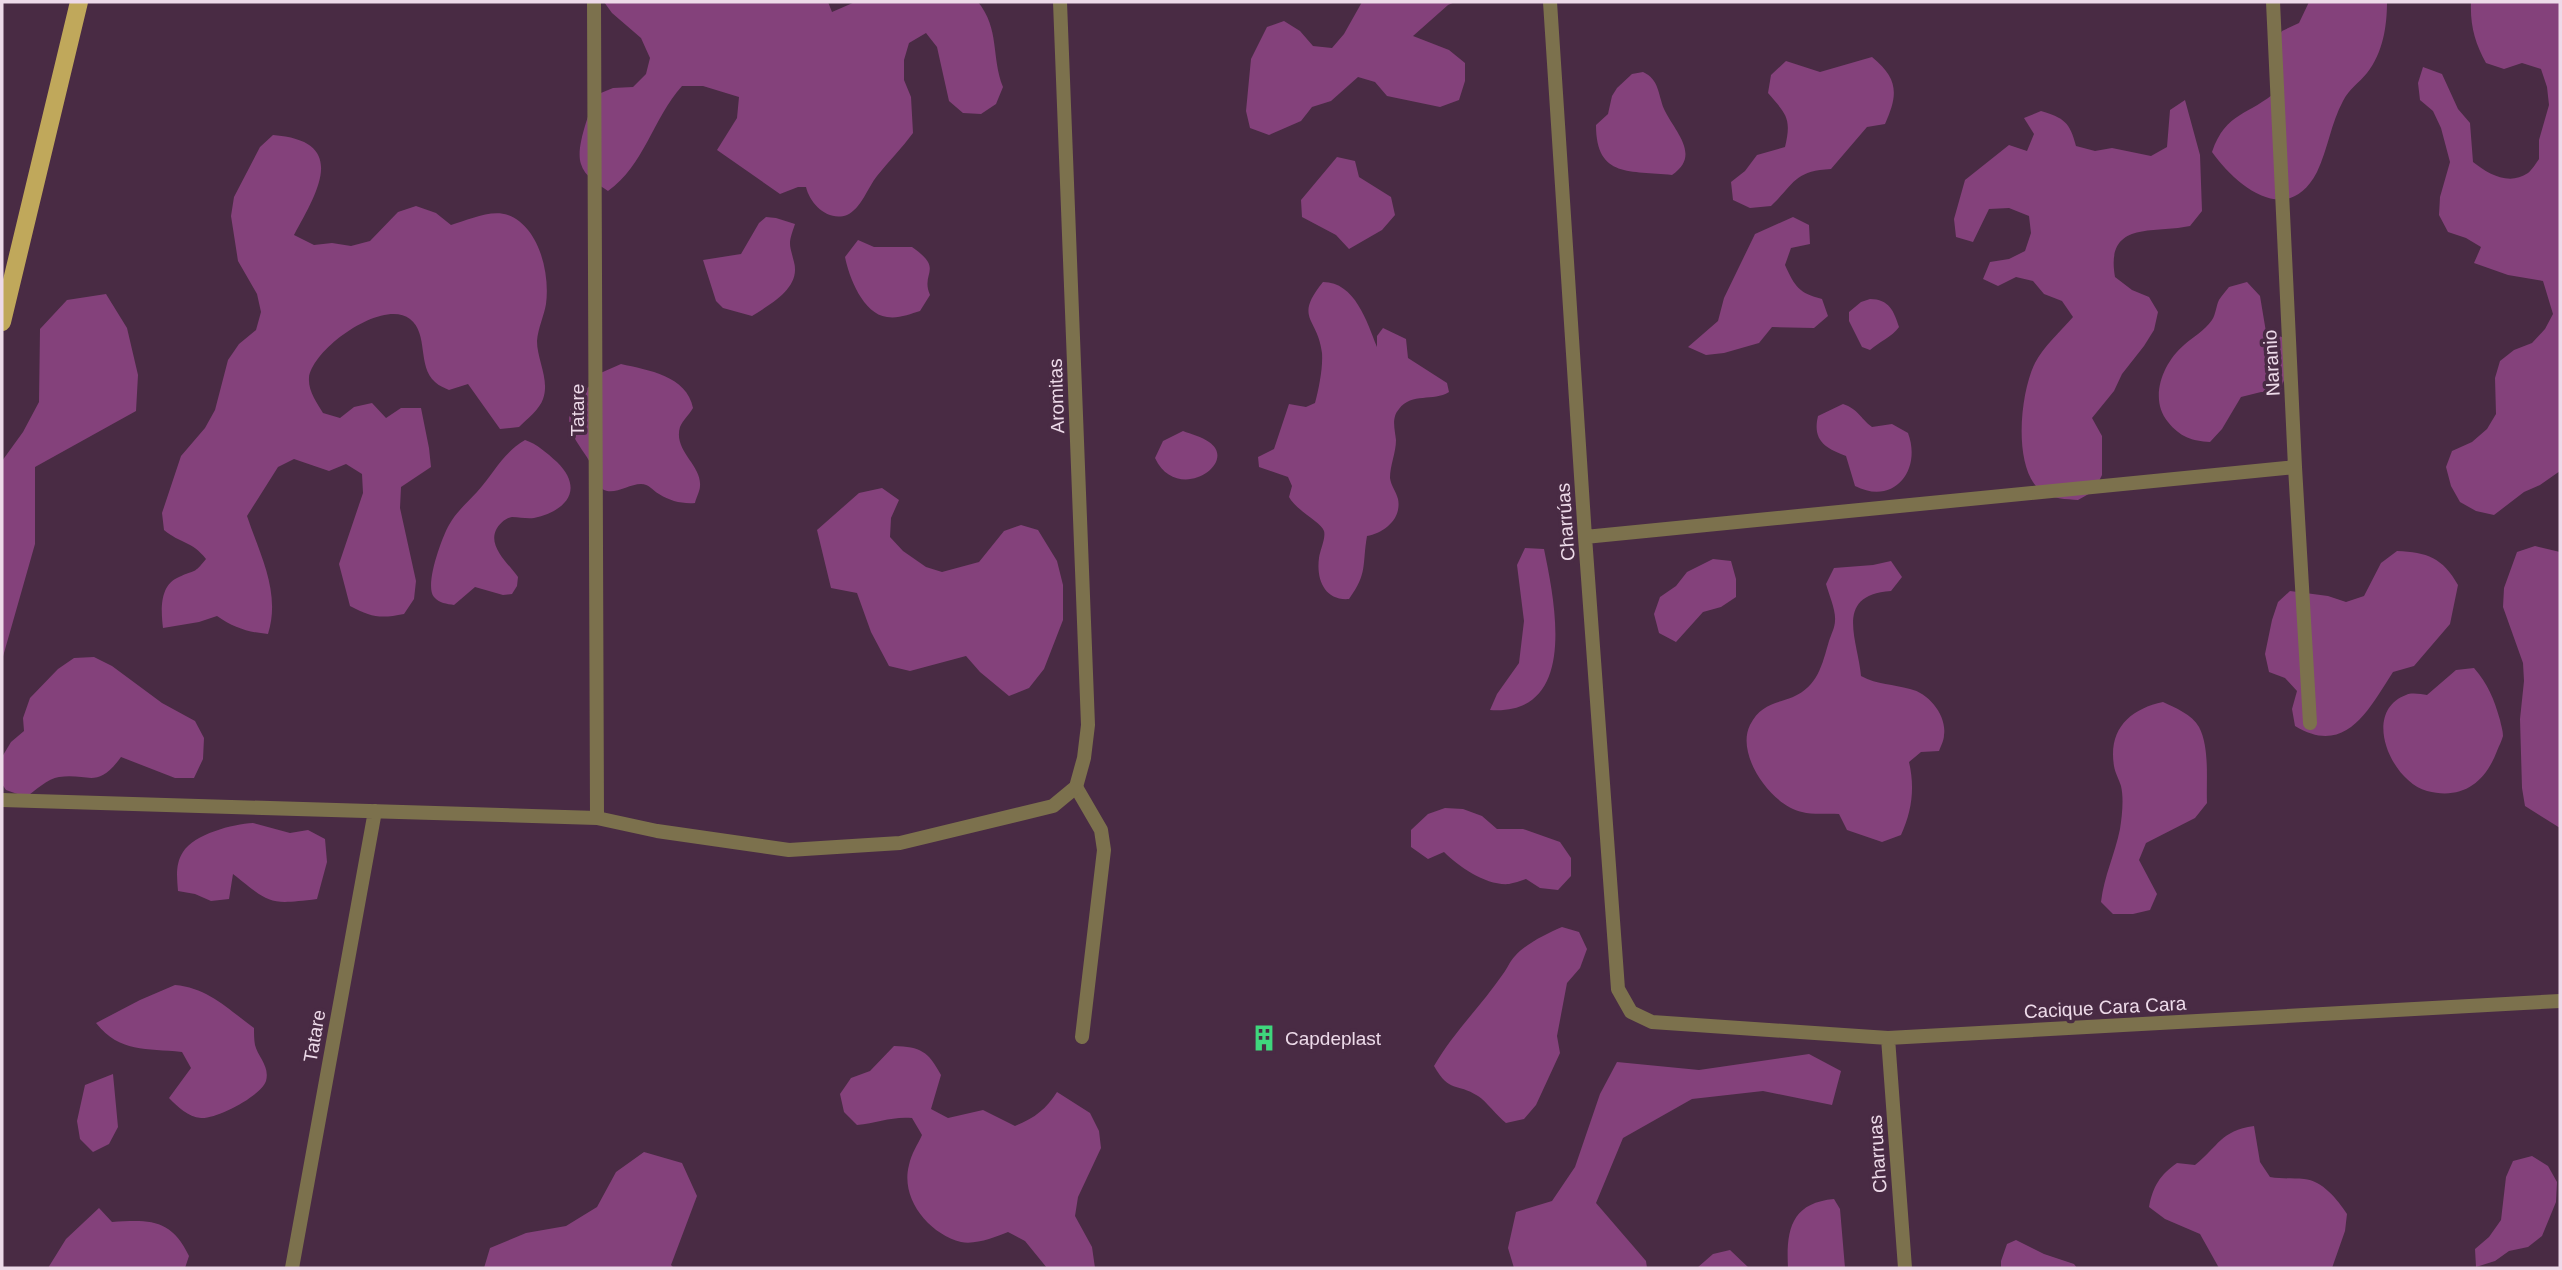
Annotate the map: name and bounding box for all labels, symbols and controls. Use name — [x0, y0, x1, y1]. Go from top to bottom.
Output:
street label: Naranio — [2259, 329, 2284, 397]
street label: Aromitas — [1045, 358, 1068, 434]
street label: Tatare — [567, 384, 588, 436]
street label: Charrúas — [1552, 482, 1579, 562]
street label: Cacique Cara Cara — [2023, 993, 2187, 1022]
street label: Tatare — [300, 1008, 329, 1064]
building icon: Capdeplast — [1249, 1023, 1279, 1053]
place label: Capdeplast — [1285, 1028, 1382, 1049]
street label: Charruas — [1864, 1114, 1891, 1194]

